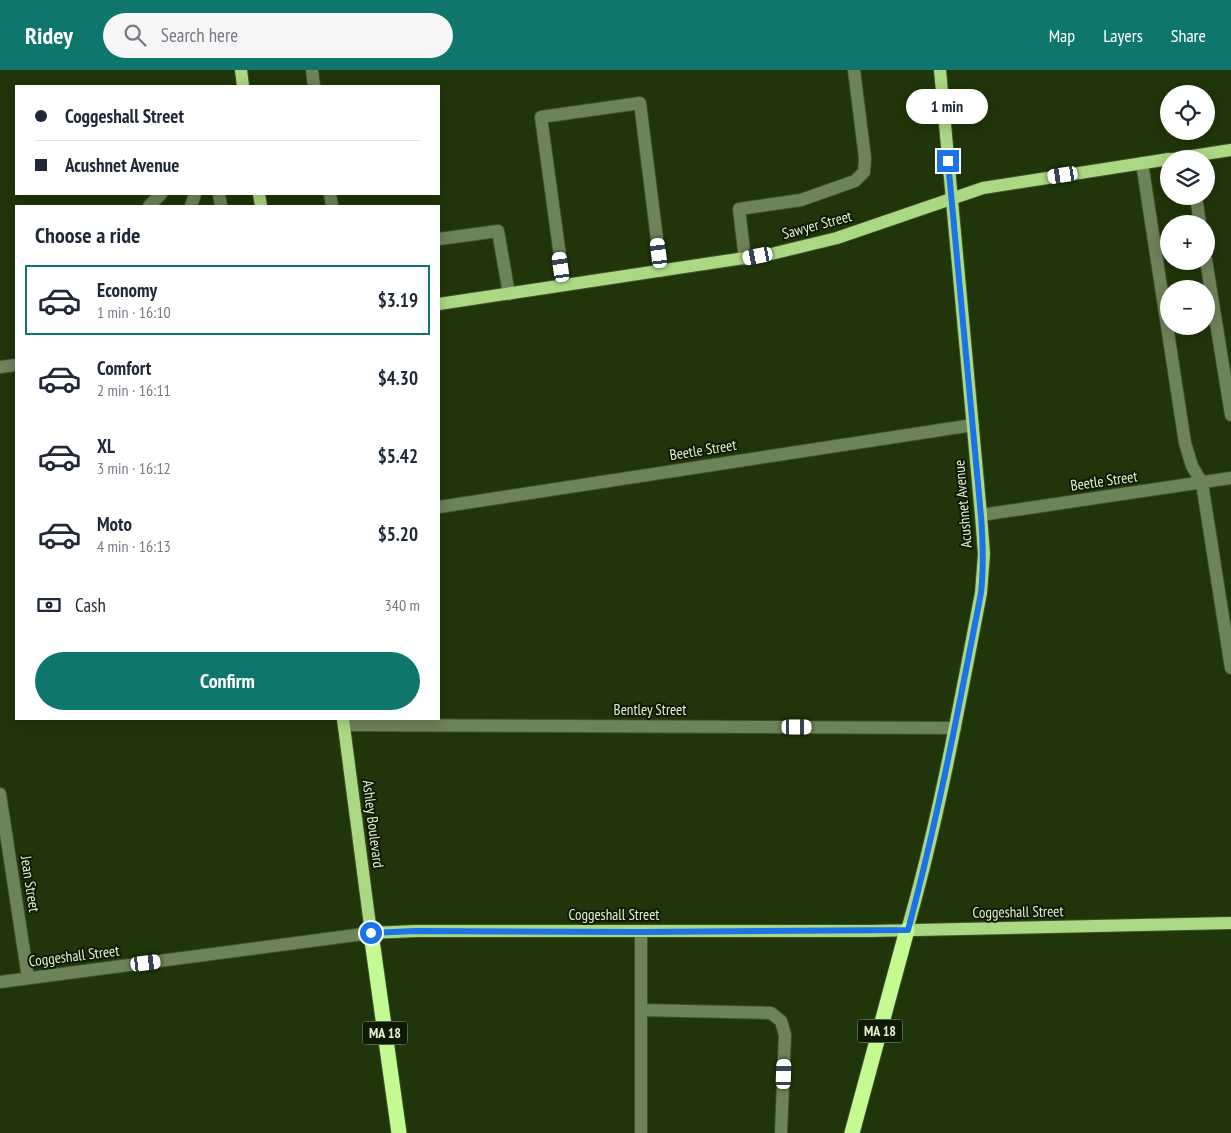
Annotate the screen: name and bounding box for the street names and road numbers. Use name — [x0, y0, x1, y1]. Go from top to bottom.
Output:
street label: Sawyer Street — [780, 206, 854, 243]
street label: Beetle Street — [668, 435, 738, 464]
street label: Acushnet Avenue — [949, 459, 976, 549]
street label: Beetle Street — [1069, 466, 1139, 495]
street label: Bentley Street — [614, 700, 686, 719]
street label: Ashley Boulevard — [359, 779, 388, 869]
street label: Jean Street — [17, 853, 44, 913]
street label: Coggeshall Street — [972, 901, 1064, 922]
street label: Coggeshall Street — [569, 905, 659, 924]
street label: Coggeshall Street — [28, 941, 120, 970]
road number: MA 18 — [858, 1019, 902, 1042]
road number: MA 18 — [362, 1021, 408, 1044]

